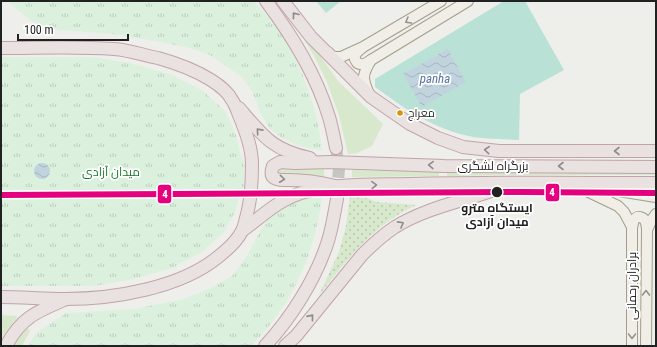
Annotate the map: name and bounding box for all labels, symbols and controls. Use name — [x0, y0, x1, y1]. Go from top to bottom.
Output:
one-way arrow — [292, 13, 299, 20]
scale bar — [18, 16, 128, 42]
one-way arrow — [405, 16, 412, 23]
text: 100 m — [24, 23, 54, 37]
water label: panha — [419, 71, 450, 86]
place label: معراج — [408, 107, 435, 121]
marker: معراج — [395, 108, 405, 118]
one-way arrow — [256, 128, 263, 135]
one-way arrow — [484, 146, 490, 155]
one-way arrow — [614, 147, 620, 155]
street label: بزرگراه لشگری — [457, 159, 529, 173]
one-way arrow — [428, 161, 434, 170]
one-way arrow — [558, 162, 564, 170]
park label: میدان آزادی — [82, 165, 140, 179]
one-way arrow — [279, 174, 285, 183]
one-way arrow — [371, 181, 377, 189]
line badge: 4 — [545, 183, 560, 202]
line badge: 4 — [157, 184, 172, 204]
marker: ایستگاه مترو میدان آزادی — [490, 185, 504, 199]
text: 4 — [549, 186, 555, 199]
text: 4 — [162, 188, 168, 201]
place label: ایستگاه مترو میدان آزادی — [461, 201, 533, 230]
one-way arrow — [397, 221, 404, 228]
street label: برادران رحمانی — [625, 252, 639, 320]
one-way arrow — [642, 290, 650, 296]
one-way arrow — [307, 314, 314, 322]
one-way arrow — [628, 333, 636, 339]

